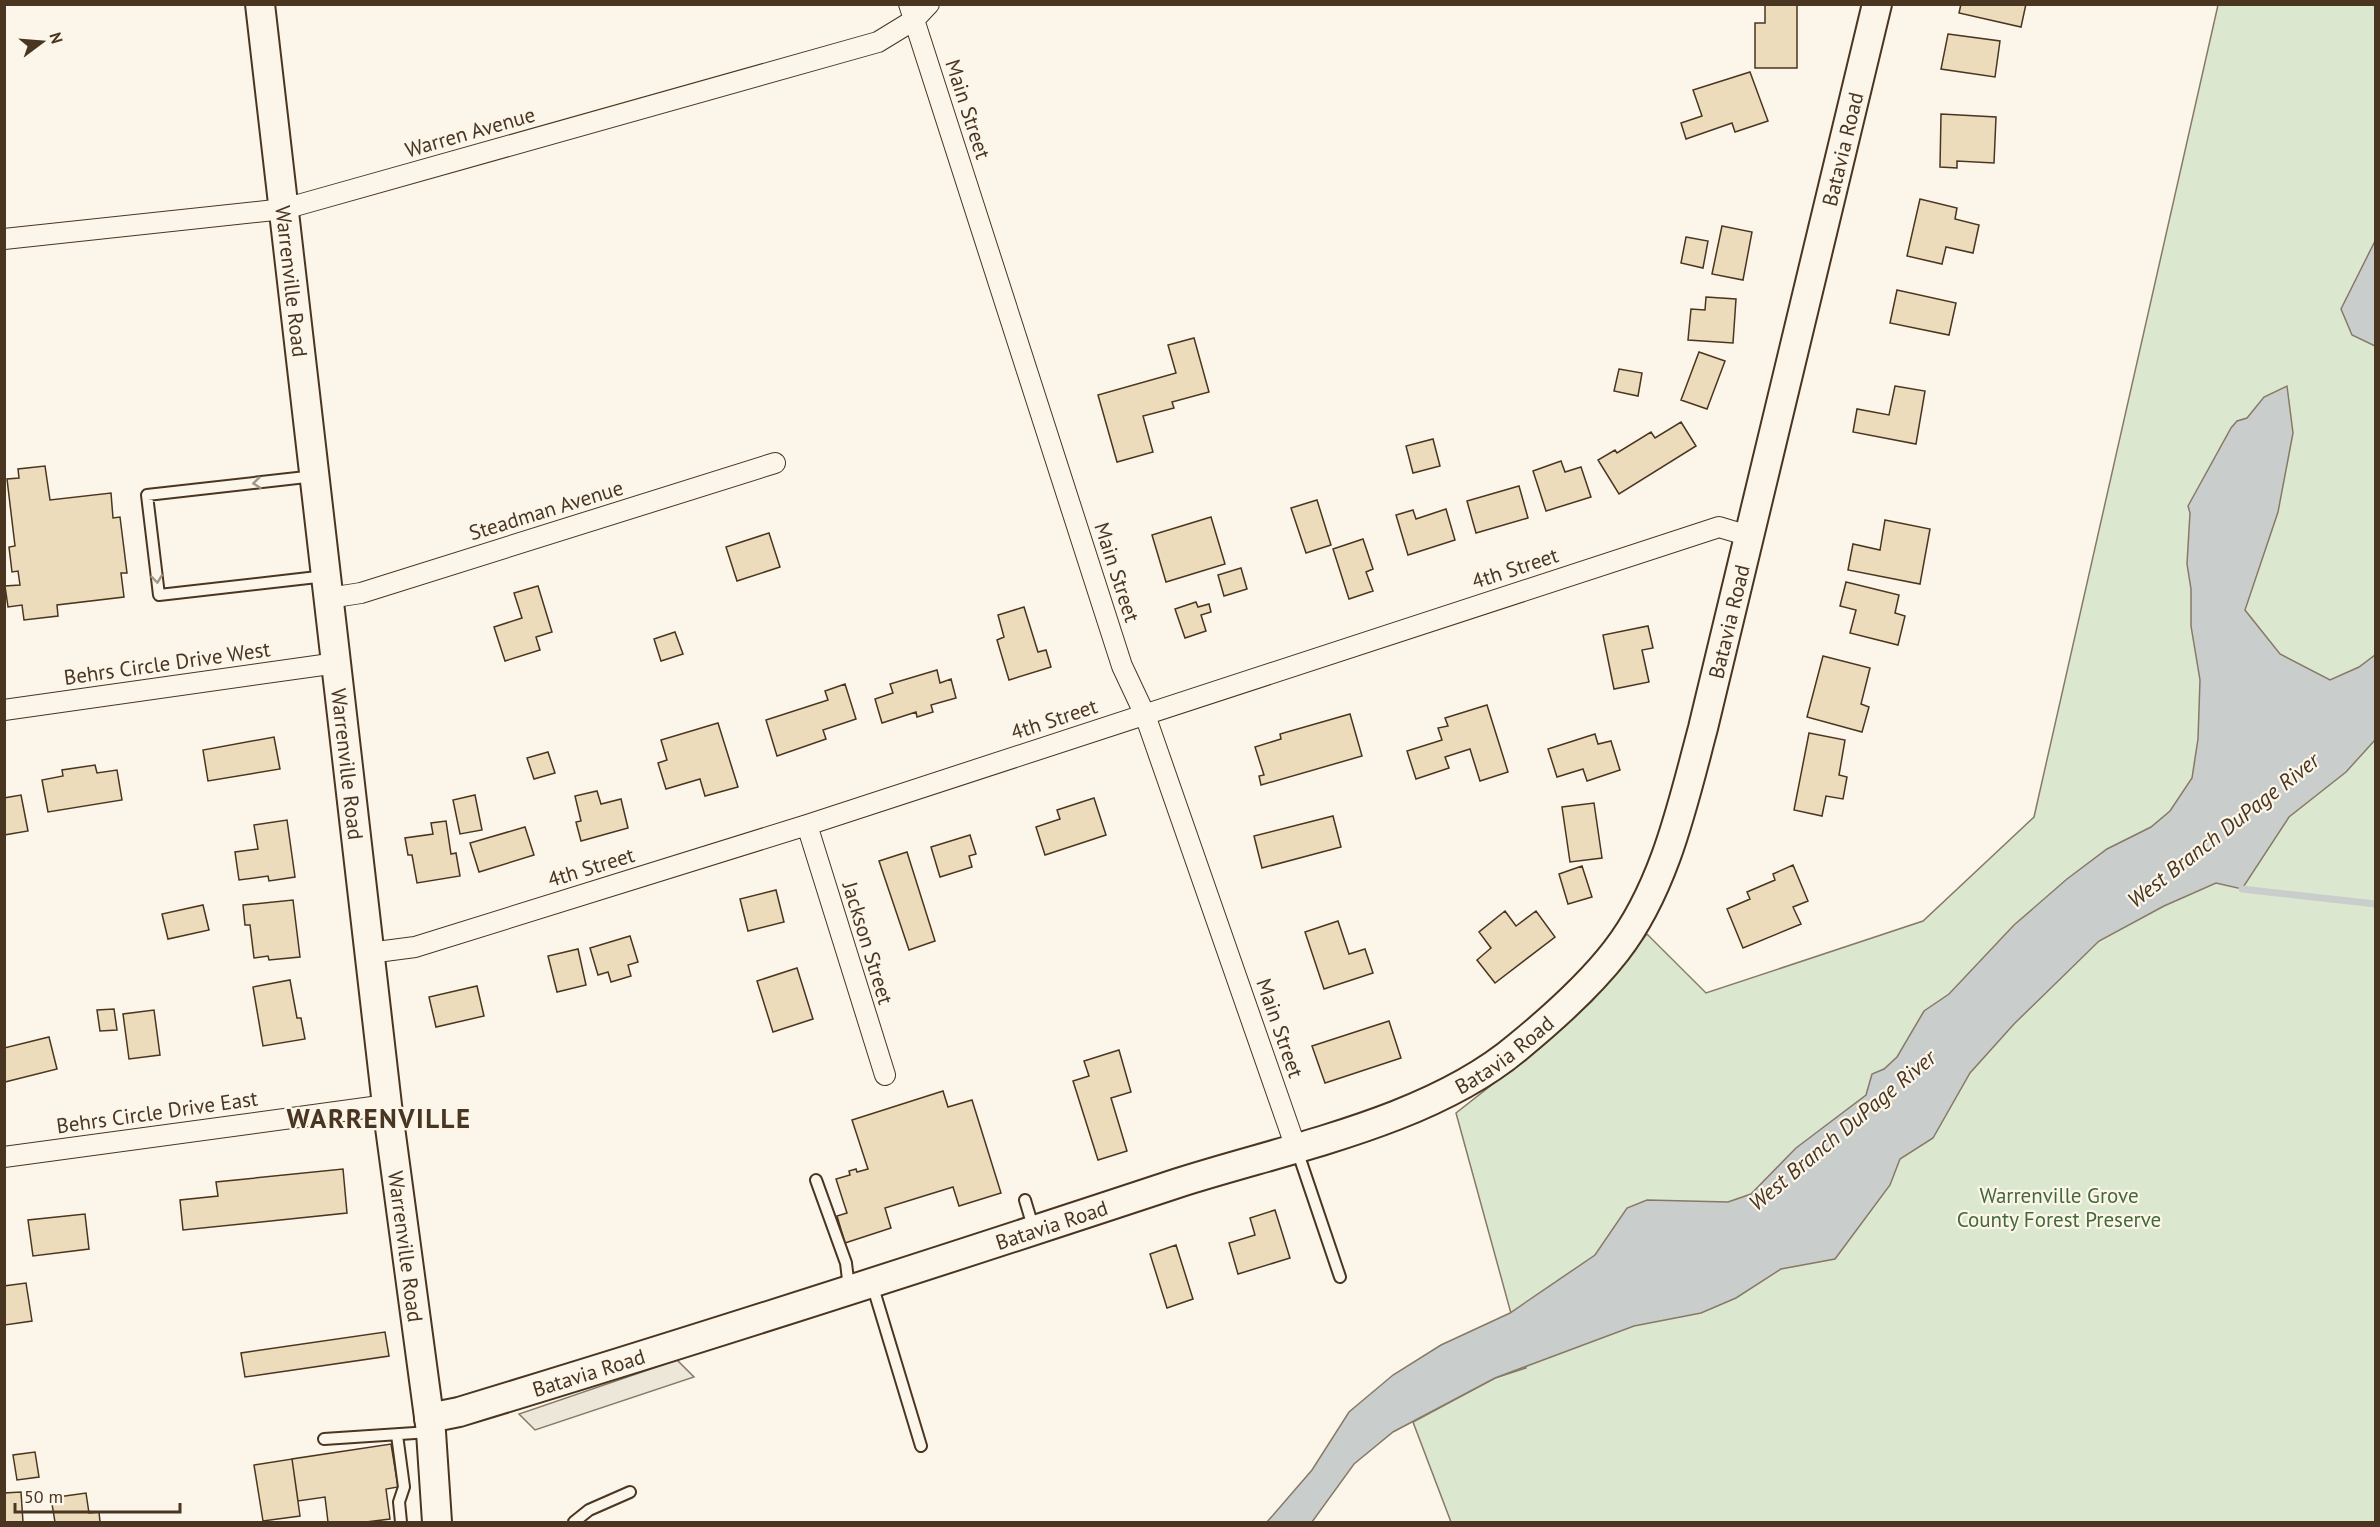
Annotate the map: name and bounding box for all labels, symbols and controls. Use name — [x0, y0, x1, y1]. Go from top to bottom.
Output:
north arrow — [12, 12, 72, 72]
text: N — [45, 30, 67, 46]
street label: Main Street — [939, 56, 997, 162]
street label: Batavia Road — [1815, 89, 1869, 209]
street label: Warren Avenue — [402, 101, 538, 163]
street label: Warrenville Road — [270, 204, 314, 358]
street label: Steadman Avenue — [466, 474, 626, 546]
one-way arrow — [252, 476, 261, 489]
street label: Main Street — [1088, 519, 1146, 625]
street label: 4th Street — [1468, 541, 1562, 595]
street label: Batavia Road — [1702, 562, 1755, 681]
one-way arrow — [150, 575, 163, 584]
street label: Behrs Circle Drive West — [62, 635, 272, 691]
street label: Warrenville Road — [326, 687, 370, 841]
street label: 4th Street — [1007, 692, 1101, 746]
water label: West Branch DuPage River — [2121, 745, 2326, 914]
street label: 4th Street — [544, 841, 638, 893]
street label: Jackson Street — [836, 877, 899, 1008]
street label: Main Street — [1250, 975, 1310, 1081]
street label: Batavia Road — [1450, 1009, 1559, 1100]
water label: West Branch DuPage River — [1743, 1042, 1943, 1217]
street label: Behrs Circle Drive East — [55, 1085, 259, 1139]
district label: WARRENVILLE — [286, 1101, 472, 1135]
street label: Warrenville Road — [382, 1169, 430, 1324]
park label: Warrenville Grove County Forest Preserve — [1957, 1182, 2161, 1233]
street label: Batavia Road — [992, 1194, 1111, 1256]
street label: Batavia Road — [529, 1342, 648, 1402]
scale bar — [15, 1476, 180, 1514]
text: 50 m — [24, 1485, 63, 1508]

